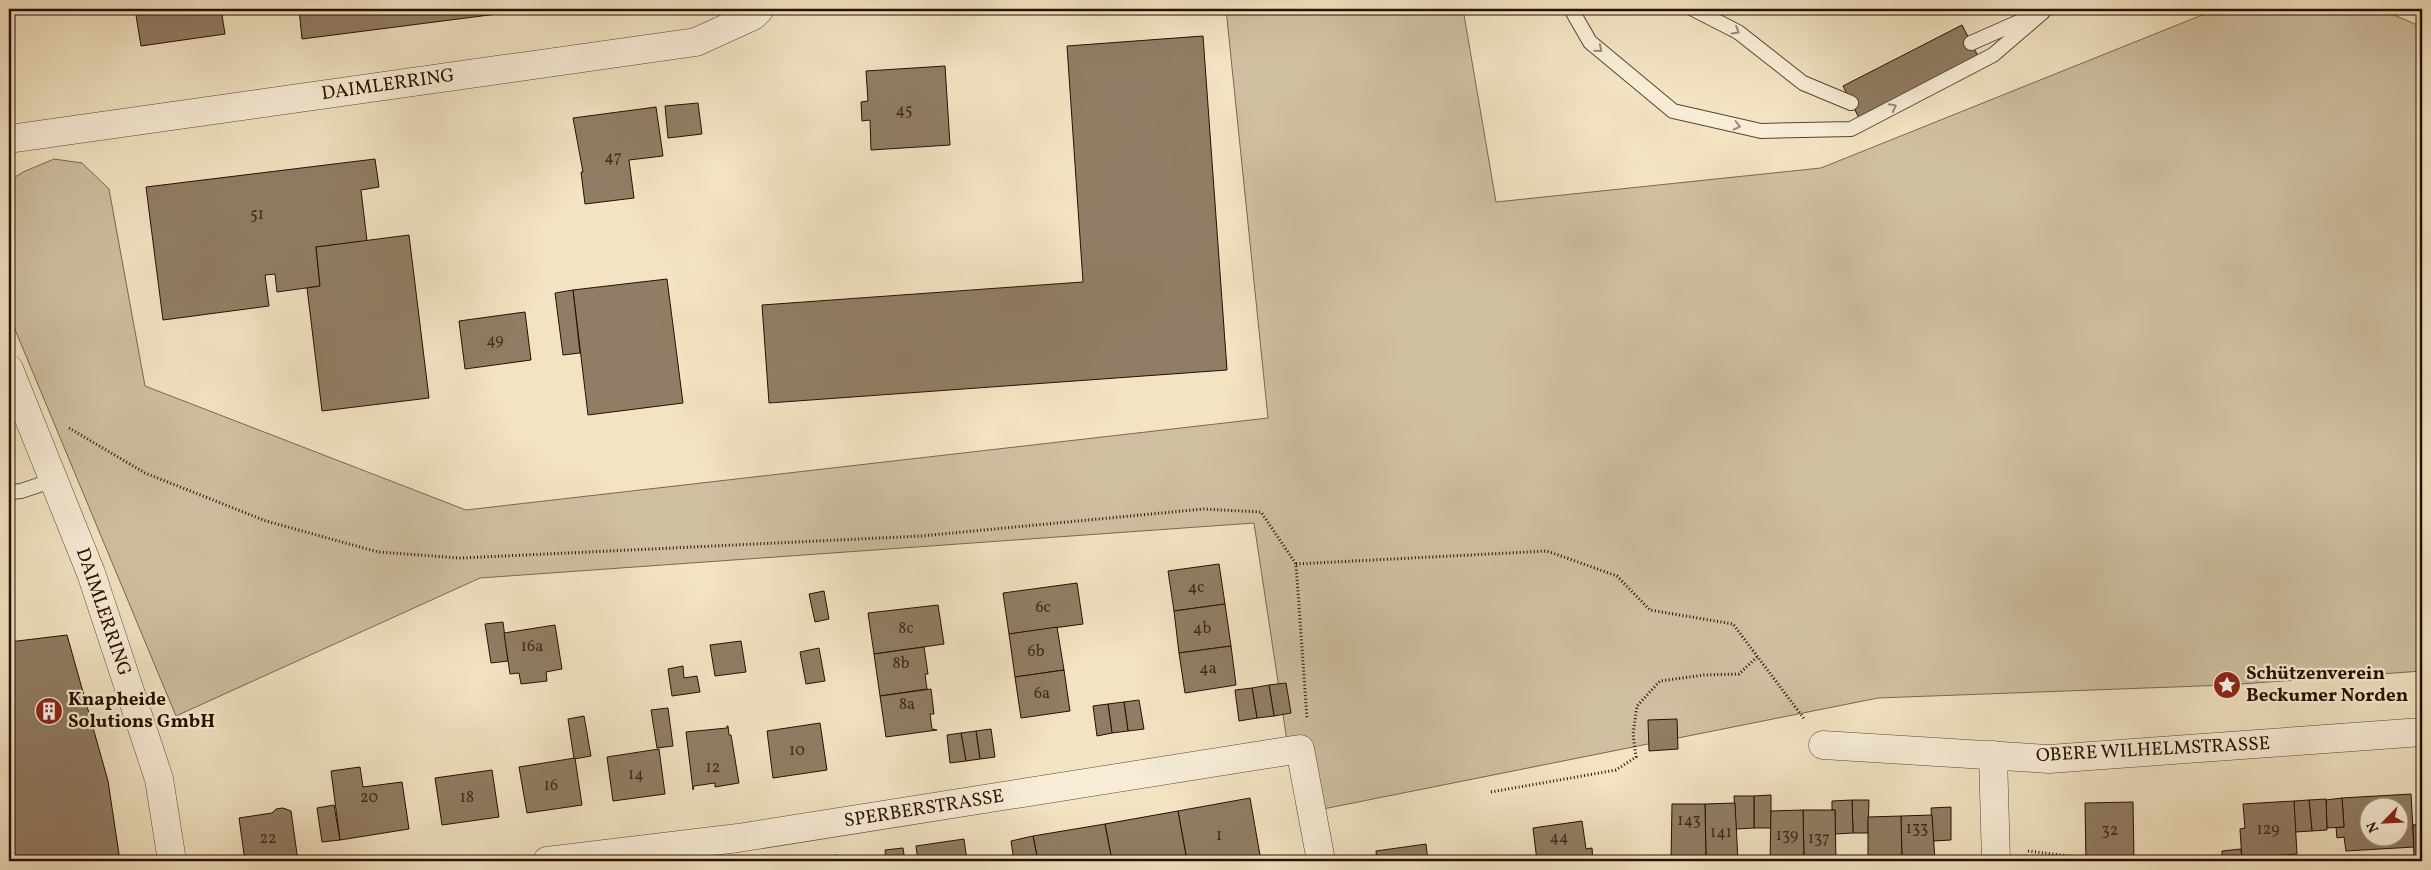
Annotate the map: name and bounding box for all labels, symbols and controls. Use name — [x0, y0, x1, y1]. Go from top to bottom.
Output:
one-way arrow — [1730, 25, 1739, 35]
one-way arrow — [1593, 43, 1602, 52]
street label: DAIMLERRING — [320, 63, 456, 107]
house number: 45 — [896, 100, 912, 122]
one-way arrow — [1888, 103, 1897, 113]
one-way arrow — [1732, 120, 1741, 131]
house number: 47 — [604, 147, 622, 169]
house number: 51 — [250, 204, 264, 226]
house number: 49 — [486, 330, 504, 352]
street label: DAIMLERRING — [69, 544, 137, 680]
house number: 4c — [1188, 577, 1204, 599]
house number: 6c — [1035, 597, 1051, 619]
house number: 8c — [898, 618, 914, 640]
house number: 4b — [1193, 618, 1211, 640]
house number: 16a — [521, 636, 543, 658]
house number: 6b — [1028, 641, 1045, 663]
house number: 8b — [893, 653, 910, 675]
house number: 4a — [1199, 658, 1217, 680]
place label: Schützenverein Beckumer Norden — [2246, 661, 2408, 709]
place icon: Schützenverein Beckumer Norden — [2212, 670, 2242, 700]
house number: 6a — [1034, 683, 1050, 705]
place label: Knapheide Solutions GmbH — [68, 687, 215, 735]
house number: 8a — [899, 694, 915, 716]
building icon: Knapheide Solutions GmbH — [34, 696, 64, 726]
street label: OBERE WILHELMSTRASSE — [2035, 731, 2271, 769]
house number: 10 — [789, 740, 805, 762]
house number: 12 — [706, 757, 720, 779]
house number: 14 — [628, 764, 644, 786]
house number: 16 — [544, 775, 558, 797]
street label: SPERBERSTRASSE — [842, 784, 1006, 834]
house number: 20 — [360, 787, 378, 809]
house number: 18 — [460, 787, 474, 809]
north arrow — [2358, 798, 2408, 848]
house number: 143 — [1677, 810, 1701, 832]
house number: 133 — [1906, 818, 1928, 840]
text: N — [2363, 818, 2384, 835]
house number: 129 — [2257, 819, 2279, 841]
house number: 32 — [2102, 820, 2118, 842]
house number: 141 — [1710, 822, 1732, 844]
house number: 1 — [1216, 825, 1222, 847]
house number: 139 — [1776, 825, 1798, 847]
house number: 44 — [1549, 827, 1569, 849]
house number: 22 — [259, 828, 277, 850]
house number: 137 — [1808, 828, 1830, 850]

